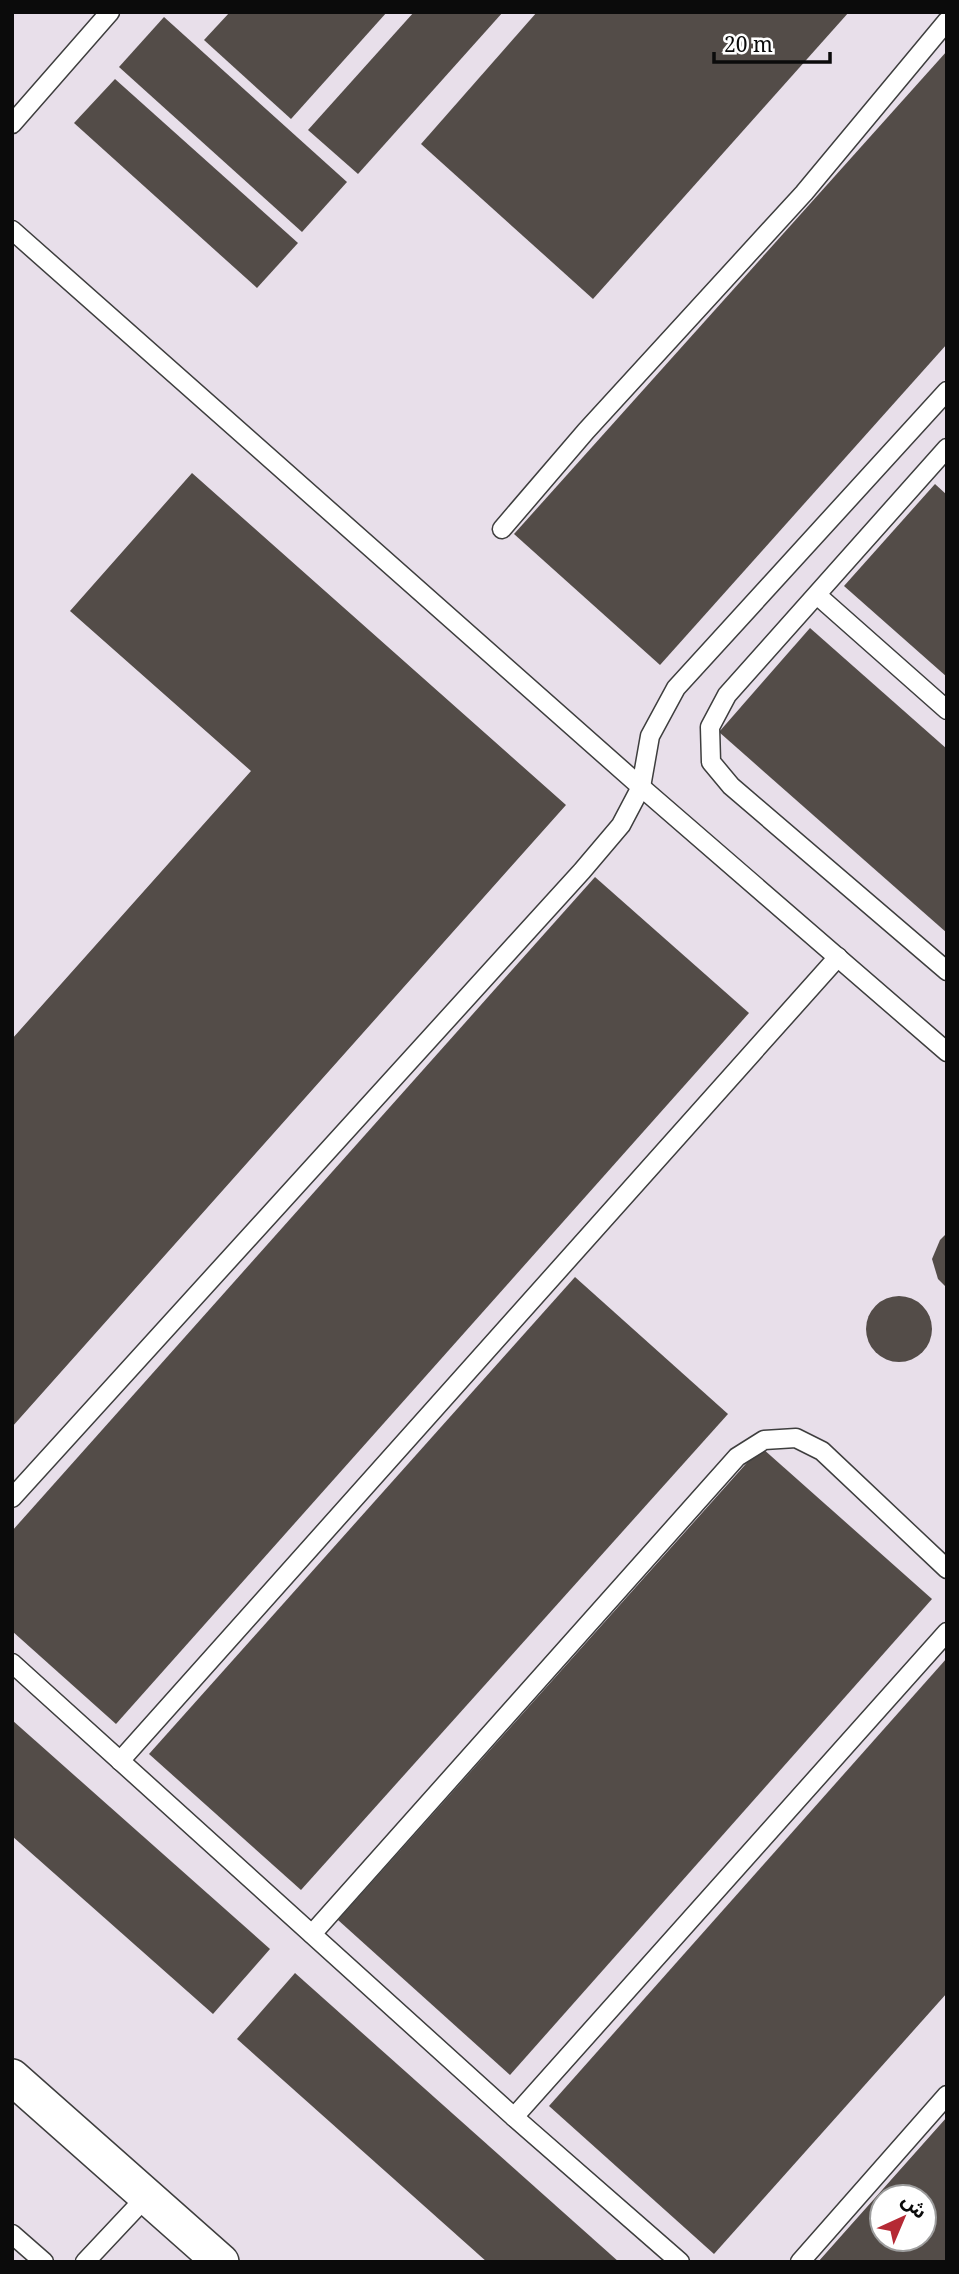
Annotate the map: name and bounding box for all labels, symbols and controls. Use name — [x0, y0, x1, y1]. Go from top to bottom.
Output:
scale bar — [714, 21, 830, 65]
text: 20 m — [724, 30, 773, 58]
north arrow — [868, 2183, 938, 2253]
text: ش — [896, 2187, 933, 2224]

